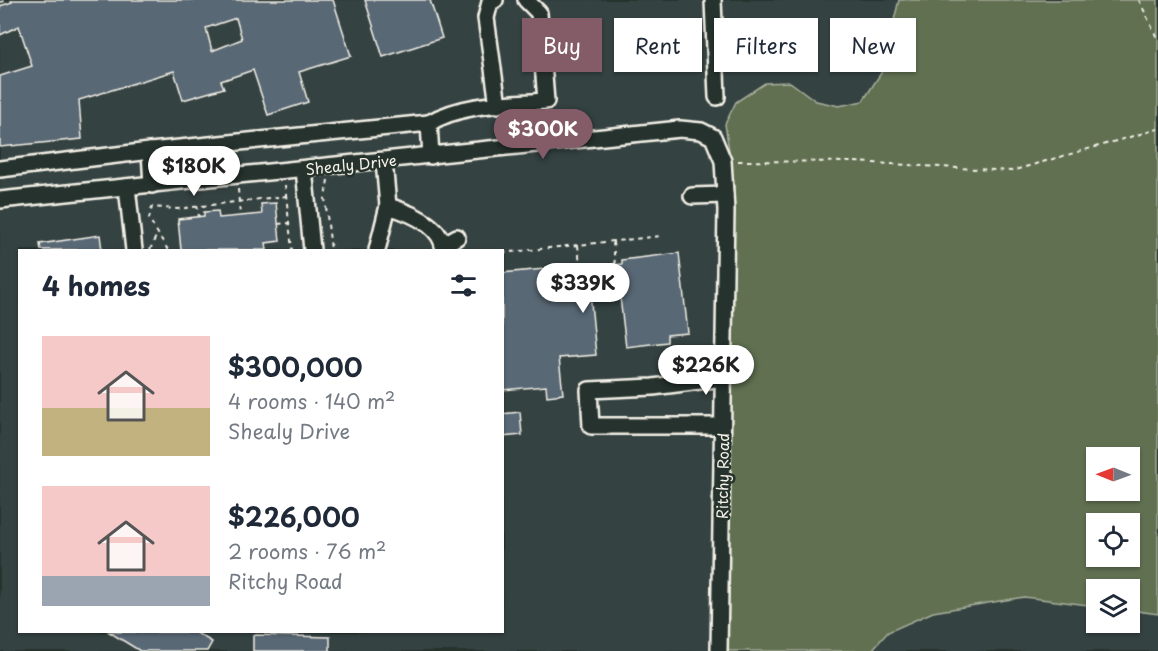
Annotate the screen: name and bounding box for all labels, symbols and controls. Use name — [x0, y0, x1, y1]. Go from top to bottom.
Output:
chip: Buy — [522, 18, 602, 72]
chip: Rent — [614, 18, 702, 72]
chip: Filters — [714, 18, 818, 72]
chip: New — [830, 18, 916, 72]
pin: $300K — [501, 109, 585, 160]
text: $300K — [508, 113, 578, 143]
pin: $180K — [152, 146, 236, 197]
street label: Shealy Drive — [304, 148, 398, 180]
text: $180K — [162, 150, 226, 180]
pin: $339K — [541, 263, 625, 314]
text: 4 homes — [42, 266, 150, 305]
text: $339K — [551, 267, 615, 297]
icon: filters — [447, 269, 480, 302]
pin: $226K — [664, 345, 748, 396]
text: $300,000 — [228, 347, 363, 386]
text: $226K — [672, 349, 740, 379]
icon: home — [90, 360, 162, 432]
text: 4 rooms · 140 m² — [228, 386, 395, 416]
text: Shealy Drive — [228, 416, 350, 446]
street label: Ritchy Road — [710, 433, 734, 519]
north arrow — [1086, 447, 1140, 501]
map controls — [1086, 447, 1140, 633]
text: $226,000 — [228, 497, 360, 536]
icon: home — [90, 510, 162, 582]
button: locate — [1086, 513, 1140, 567]
text: 2 rooms · 76 m² — [228, 536, 386, 566]
text: Ritchy Road — [228, 566, 343, 596]
button: layers — [1086, 579, 1140, 633]

